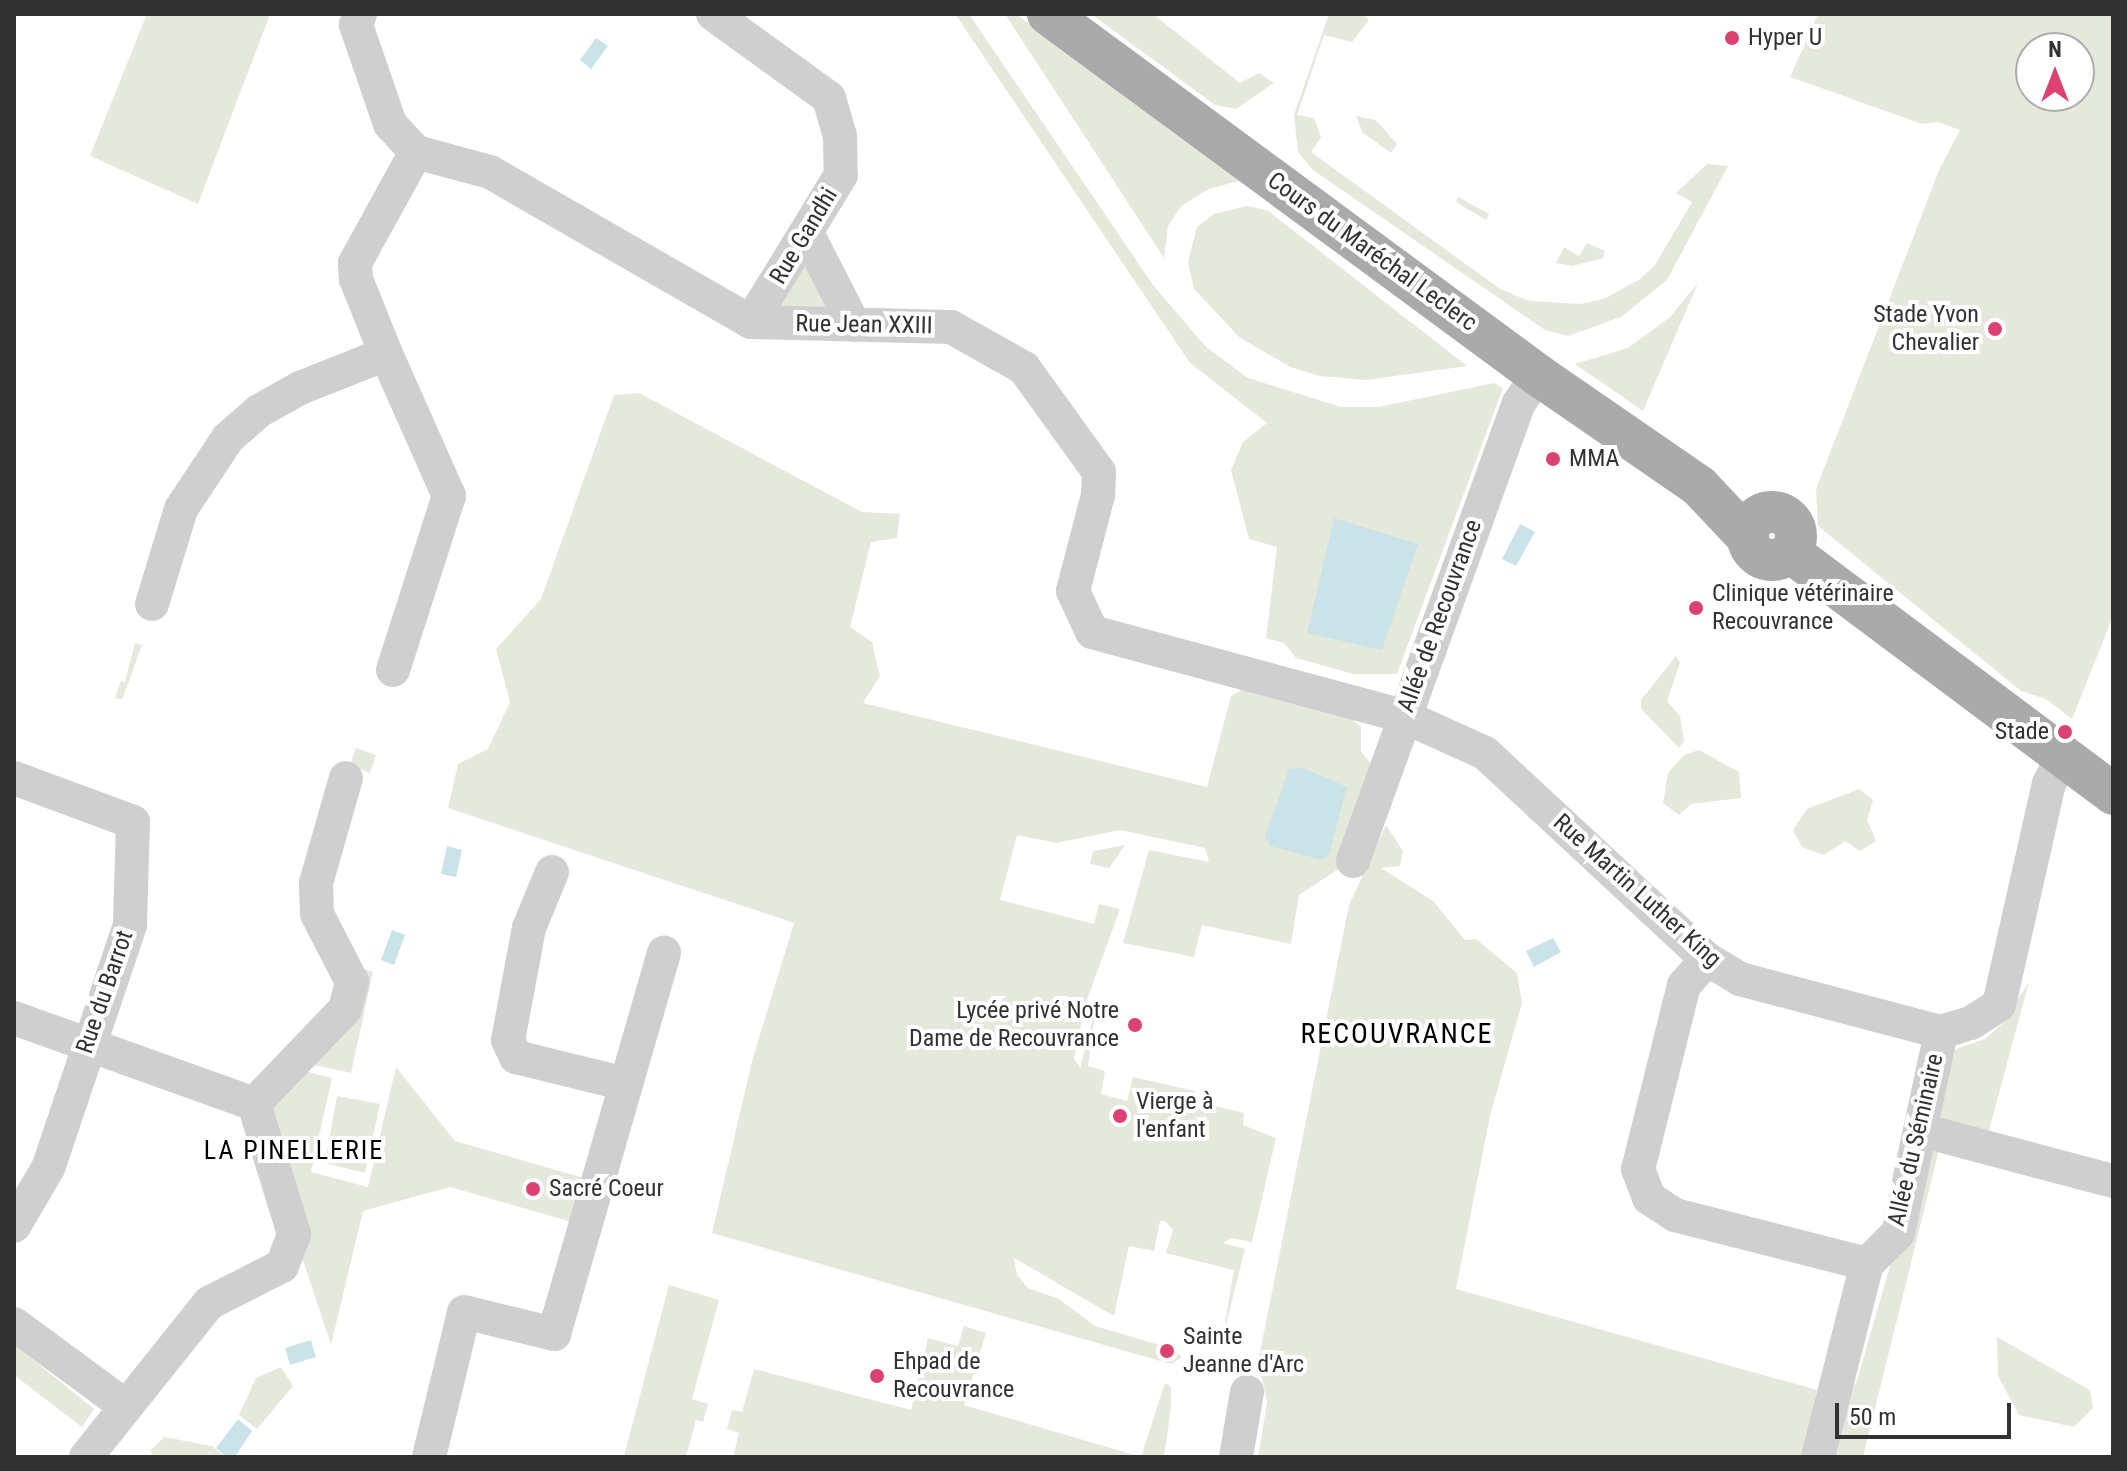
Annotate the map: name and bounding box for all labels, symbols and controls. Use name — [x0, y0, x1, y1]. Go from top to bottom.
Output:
place label: Hyper U — [1748, 24, 1822, 52]
marker: Hyper U — [1723, 29, 1741, 47]
north arrow — [2015, 32, 2095, 112]
text: N — [2048, 37, 2062, 62]
street label: Cours du Maréchal Leclerc — [1262, 166, 1482, 338]
street label: Rue Gandhi — [764, 183, 844, 289]
place label: Stade Yvon Chevalier — [1873, 301, 1979, 357]
street label: Rue Jean XXIII — [795, 309, 933, 341]
marker: Stade Yvon Chevalier — [1986, 320, 2004, 338]
place label: MMA — [1569, 445, 1619, 473]
marker: MMA — [1544, 450, 1562, 468]
street label: Allée de Recouvrance — [1392, 516, 1488, 716]
place label: Clinique vétérinaire Recouvrance — [1712, 580, 1894, 636]
marker: Clinique vétérinaire Recouvrance — [1687, 599, 1705, 617]
place label: Stade — [1995, 718, 2049, 746]
marker: Stade — [2056, 723, 2074, 741]
street label: Rue Martin Luther King — [1547, 808, 1727, 974]
street label: Rue du Barrot — [71, 927, 139, 1057]
place label: Lycée privé Notre Dame de Recouvrance — [909, 997, 1119, 1053]
marker: Lycée privé Notre Dame de Recouvrance — [1126, 1016, 1144, 1034]
district label: RECOUVRANCE — [1300, 1017, 1494, 1051]
street label: Allée du Séminaire — [1882, 1051, 1950, 1229]
place label: Vierge à l'enfant — [1136, 1088, 1213, 1144]
marker: Vierge à l'enfant — [1111, 1107, 1129, 1125]
district label: LA PINELLERIE — [204, 1135, 384, 1167]
place label: Sacré Coeur — [549, 1175, 664, 1203]
marker: Sacré Coeur — [524, 1180, 542, 1198]
place label: Sainte Jeanne d'Arc — [1183, 1323, 1304, 1379]
marker: Sainte Jeanne d'Arc — [1158, 1342, 1176, 1360]
place label: Ehpad de Recouvrance — [893, 1348, 1014, 1404]
marker: Ehpad de Recouvrance — [868, 1367, 886, 1385]
scale bar — [1839, 1387, 2015, 1437]
text: 50 m — [1849, 1403, 1896, 1431]

